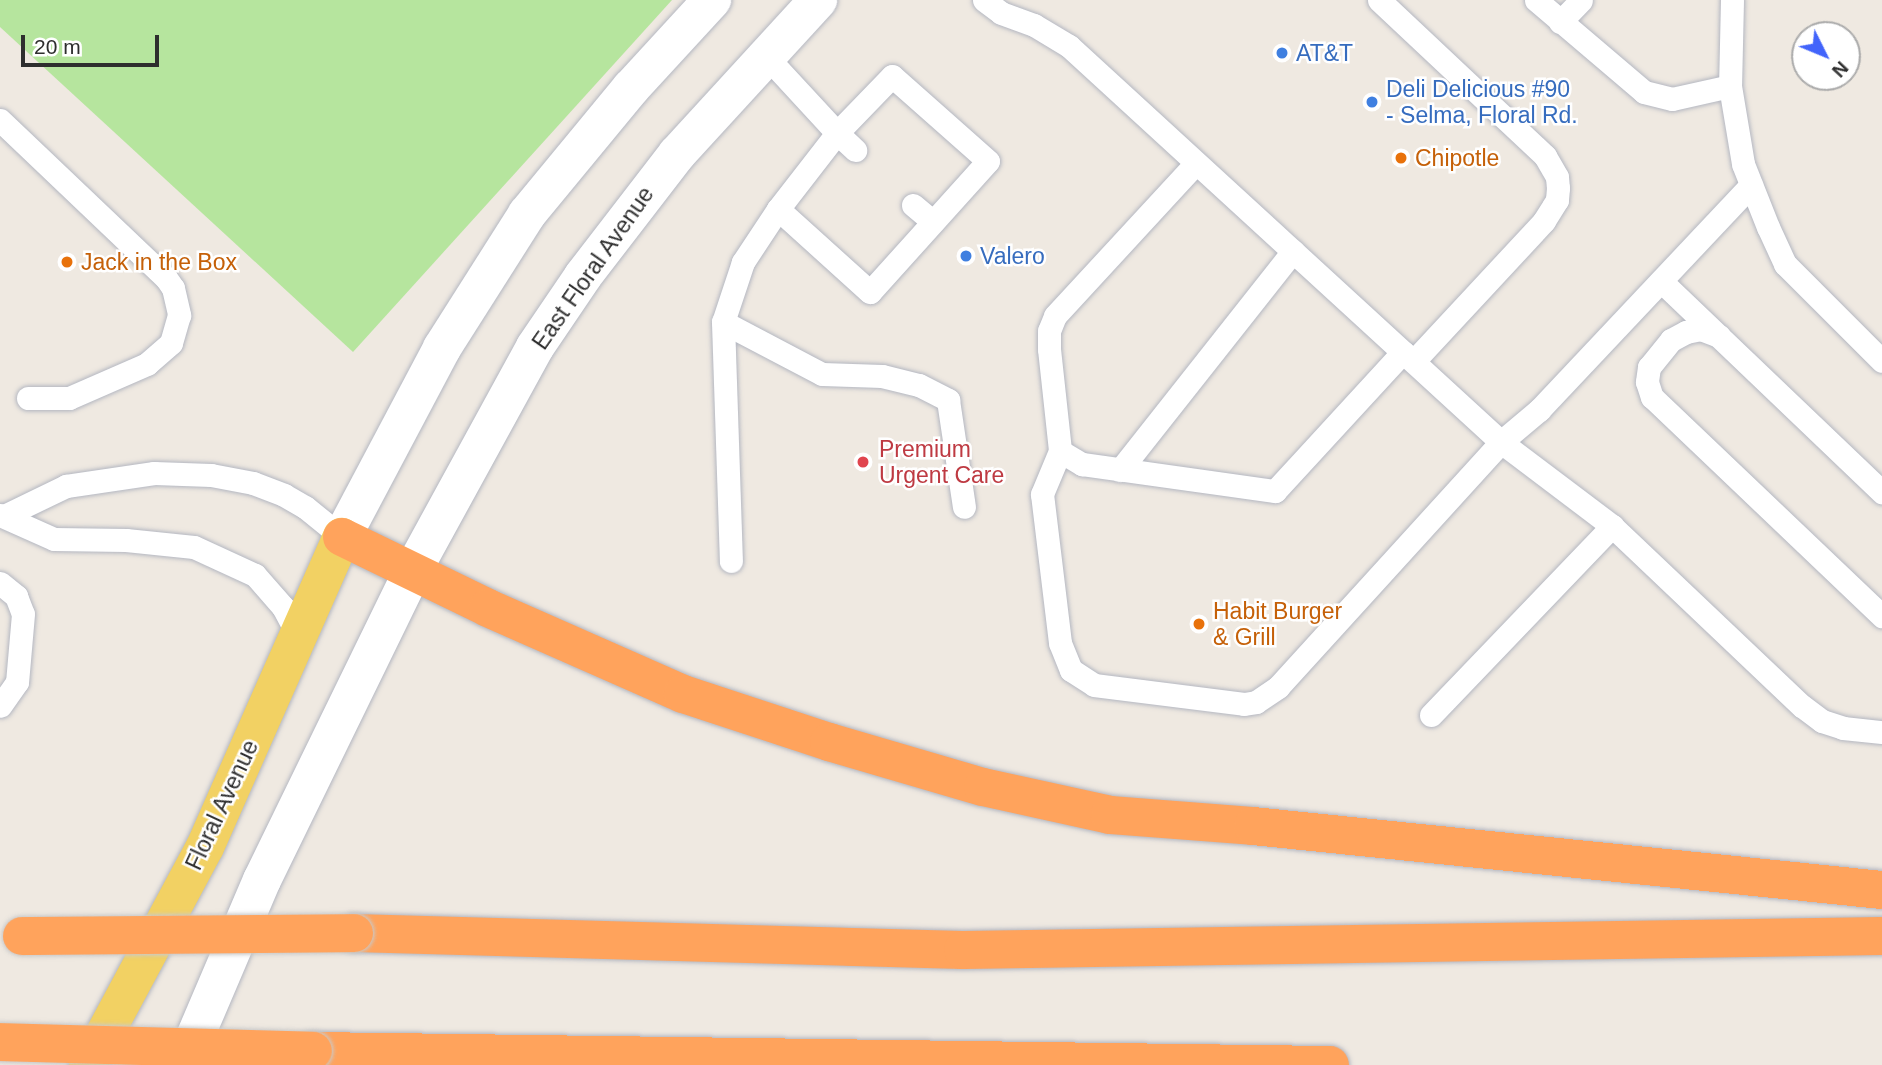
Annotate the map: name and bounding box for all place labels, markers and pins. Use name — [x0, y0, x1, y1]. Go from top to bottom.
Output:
place label: AT&T — [1296, 39, 1353, 67]
marker: AT&T — [1274, 45, 1290, 61]
place label: Deli Delicious #90 - Selma, Floral Rd. — [1386, 75, 1578, 129]
marker: Deli Delicious #90 - Selma, Floral Rd. — [1364, 94, 1380, 110]
place label: Chipotle — [1415, 144, 1499, 172]
marker: Chipotle — [1393, 150, 1409, 166]
place label: Valero — [980, 242, 1045, 270]
place label: Jack in the Box — [81, 248, 237, 276]
marker: Valero — [958, 248, 974, 264]
marker: Jack in the Box — [59, 254, 75, 270]
place label: Premium Urgent Care — [879, 435, 1004, 489]
marker: Premium Urgent Care — [853, 452, 873, 472]
place label: Habit Burger & Grill — [1213, 597, 1342, 651]
marker: Habit Burger & Grill — [1191, 616, 1207, 632]

